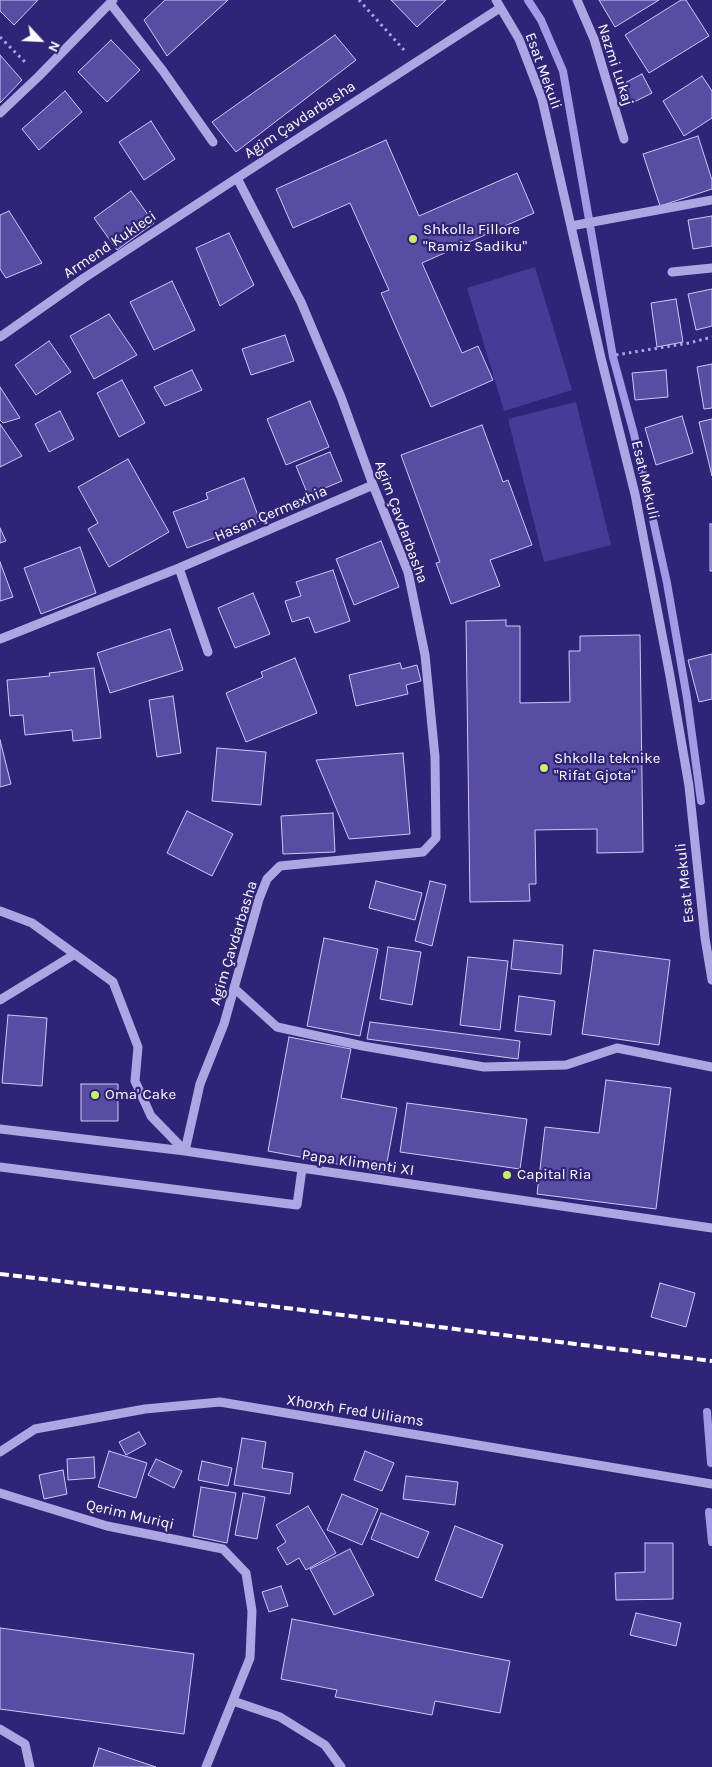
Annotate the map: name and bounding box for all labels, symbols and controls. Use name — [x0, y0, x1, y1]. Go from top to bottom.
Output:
north arrow — [15, 15, 65, 65]
street label: Nazmi Lukaj — [593, 22, 637, 108]
street label: Esat Mekuli — [521, 30, 565, 112]
text: N — [44, 38, 64, 55]
street label: Agim Çavdarbasha — [241, 77, 359, 163]
street label: Armend Kukleci — [60, 207, 160, 283]
place label: Shkolla Fillore "Ramiz Sadiku" — [423, 221, 527, 256]
marker: Shkolla Fillore "Ramiz Sadiku" — [407, 233, 419, 245]
street label: Esat Mekuli — [627, 439, 663, 521]
street label: Agim Çavdarbasha — [370, 458, 432, 586]
street label: Hasan Çermexhia — [212, 482, 330, 546]
place label: Shkolla teknike "Rifat Gjota" — [554, 750, 660, 785]
marker: Shkolla teknike "Rifat Gjota" — [538, 762, 550, 774]
street label: Esat Mekuli — [672, 842, 698, 924]
street label: Agim Çavdarbasha — [207, 879, 261, 1007]
place label: Oma' Cake — [105, 1086, 176, 1104]
marker: Oma' Cake — [89, 1089, 101, 1101]
street label: Papa Klimenti XI — [301, 1146, 415, 1180]
place label: Capital Ria — [517, 1166, 591, 1184]
marker: Capital Ria — [501, 1169, 513, 1181]
street label: Xhorxh Fred Uiliams — [285, 1391, 425, 1431]
street label: Qerim Muriqi — [84, 1496, 176, 1534]

